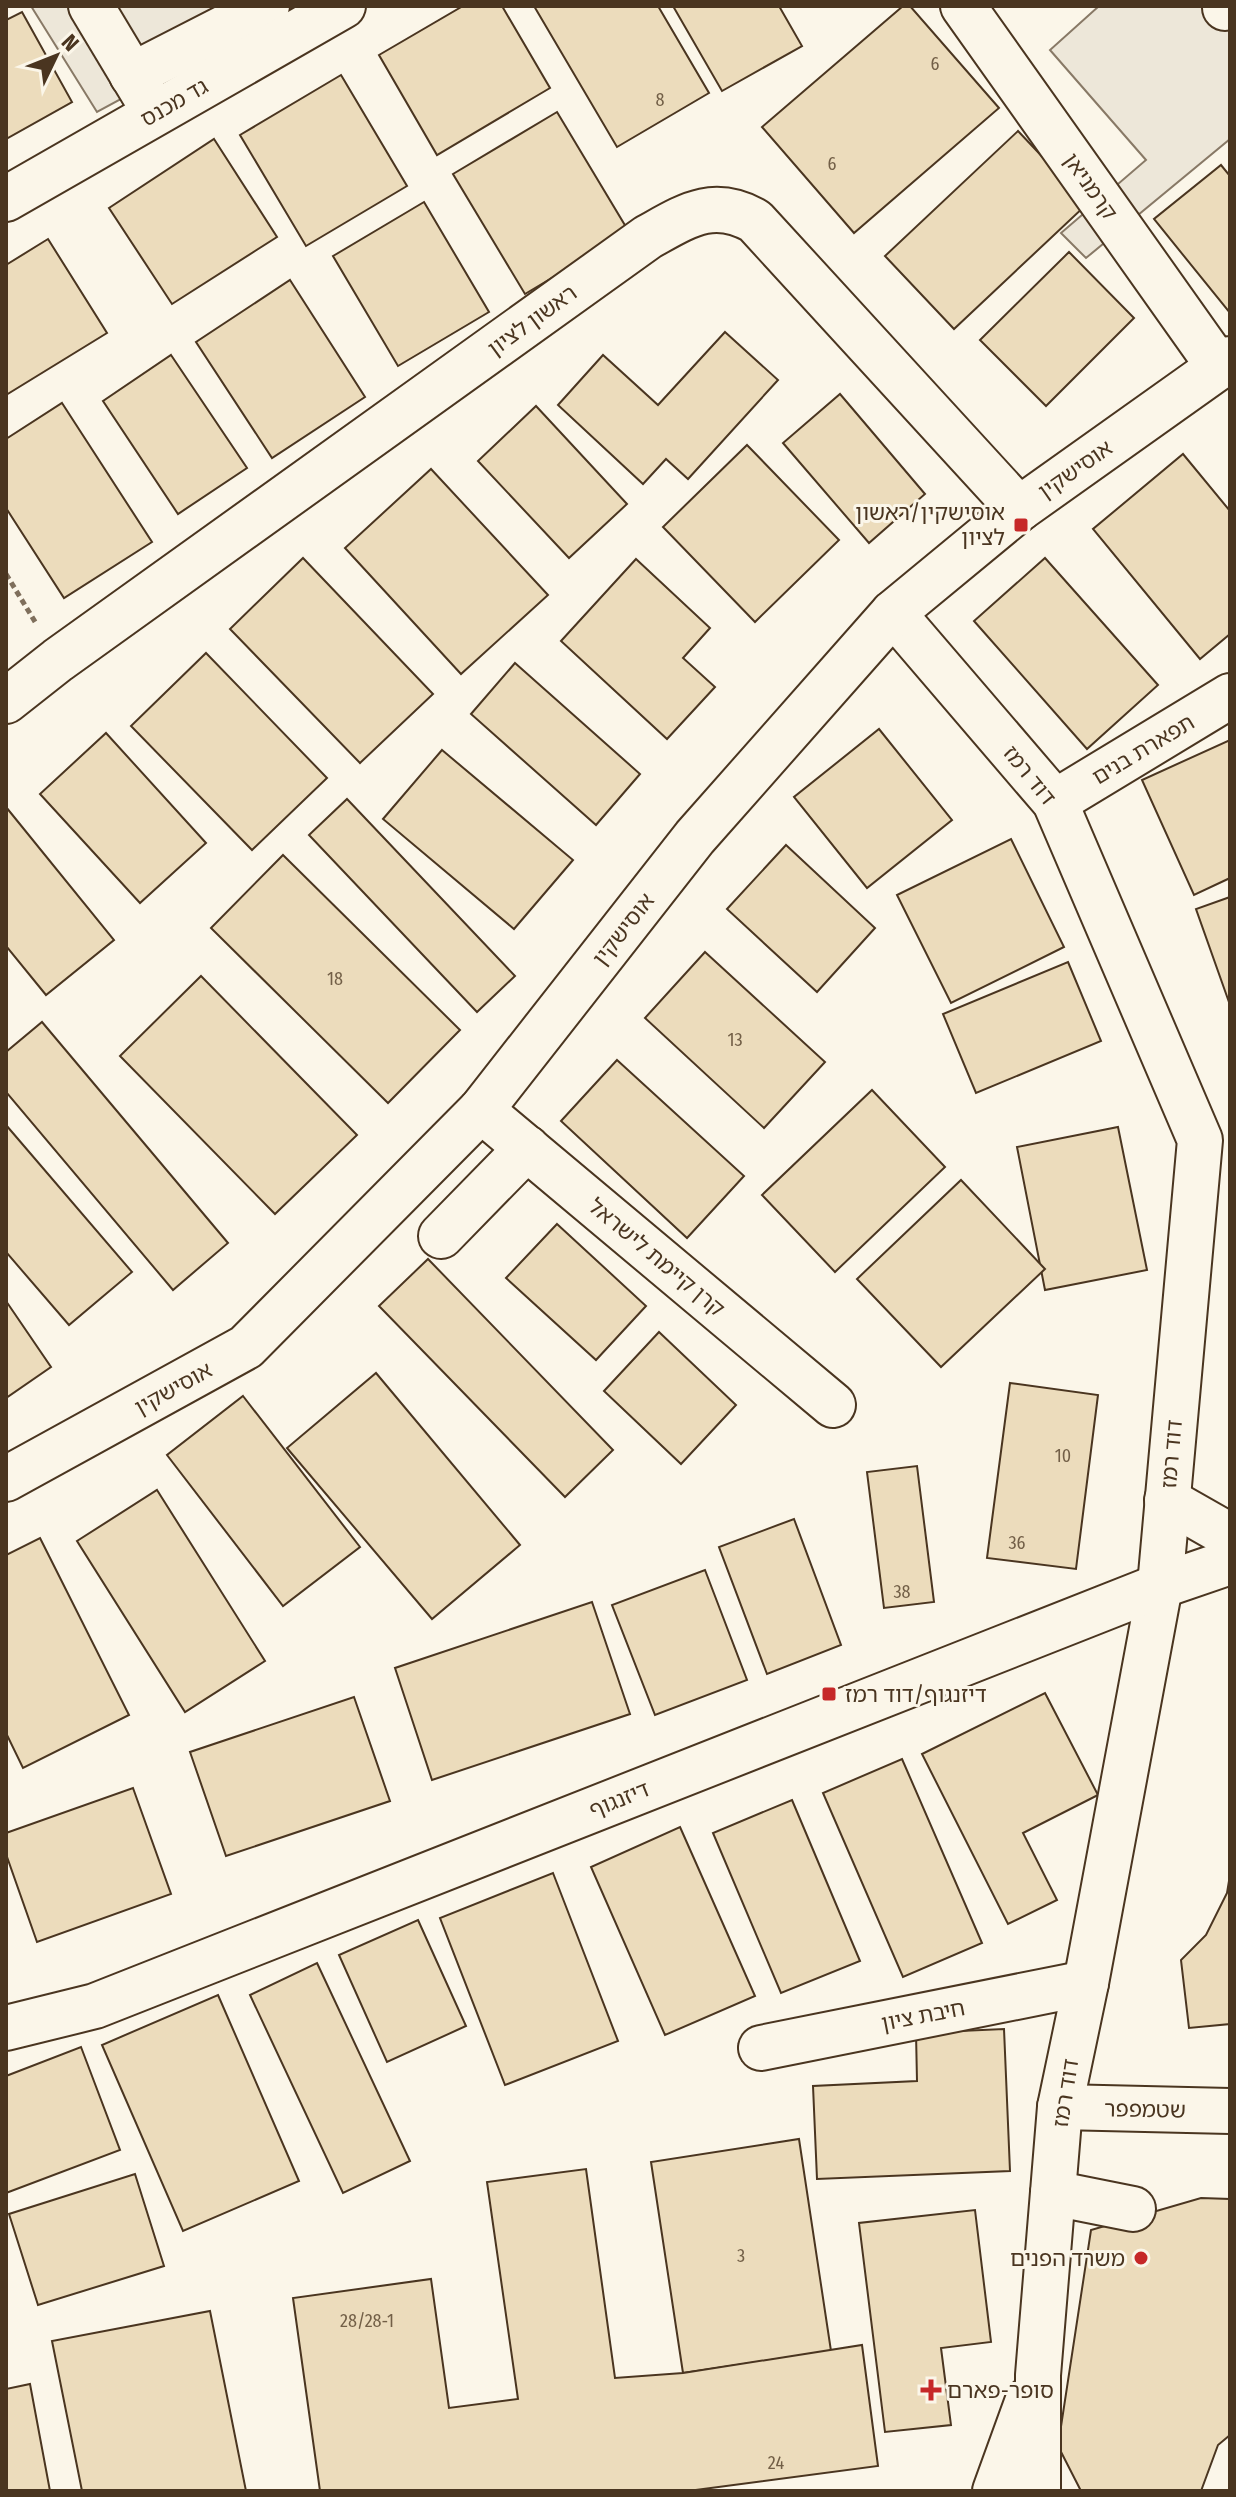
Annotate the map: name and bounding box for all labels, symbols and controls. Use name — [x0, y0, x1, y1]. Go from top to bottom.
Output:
north arrow — [16, 16, 96, 96]
text: N — [56, 29, 85, 57]
house number: 6 — [931, 53, 940, 75]
street label: גד מכנס — [136, 72, 213, 132]
house number: 8 — [656, 89, 665, 111]
street label: קרמניאן — [1058, 148, 1123, 225]
house number: 6 — [828, 153, 837, 175]
street label: ראשון לציון — [482, 279, 582, 362]
street label: אוסישקין — [1033, 434, 1118, 505]
place label: אוסישקין/ראשון לציון — [855, 499, 1005, 551]
marker: אוסישקין/ראשון לציון — [1012, 516, 1030, 534]
street label: תפארת בנים — [1087, 708, 1199, 790]
street label: דוד רמז — [997, 740, 1062, 811]
street label: אוסישקין — [587, 888, 660, 971]
house number: 18 — [327, 968, 343, 990]
house number: 13 — [727, 1029, 743, 1051]
street label: קרן קיימת לישראל — [583, 1192, 731, 1322]
street label: אוסישקין — [130, 1356, 217, 1421]
street label: דוד רמז — [1155, 1419, 1188, 1489]
house number: 10 — [1055, 1445, 1071, 1467]
house number: 36 — [1008, 1532, 1026, 1554]
house number: 38 — [893, 1581, 911, 1603]
place label: דיזנגוף/דוד רמז — [845, 1681, 987, 1708]
marker: דיזנגוף/דוד רמז — [820, 1685, 838, 1703]
street label: דיזנגוף — [585, 1775, 653, 1824]
street label: חיבת ציון — [879, 1994, 967, 2037]
street label: דוד רמז — [1047, 2057, 1084, 2129]
street label: שטמפפר — [1104, 2095, 1186, 2124]
house number: 3 — [737, 2245, 745, 2267]
place label: משרד הפנים — [1010, 2245, 1125, 2272]
marker: משרד הפנים — [1132, 2249, 1150, 2267]
house number: 28/28-1 — [340, 2310, 394, 2332]
place label: סופר-פארם — [947, 2377, 1054, 2404]
marker: סופר-פארם — [922, 2381, 940, 2399]
house number: 24 — [768, 2452, 784, 2474]

